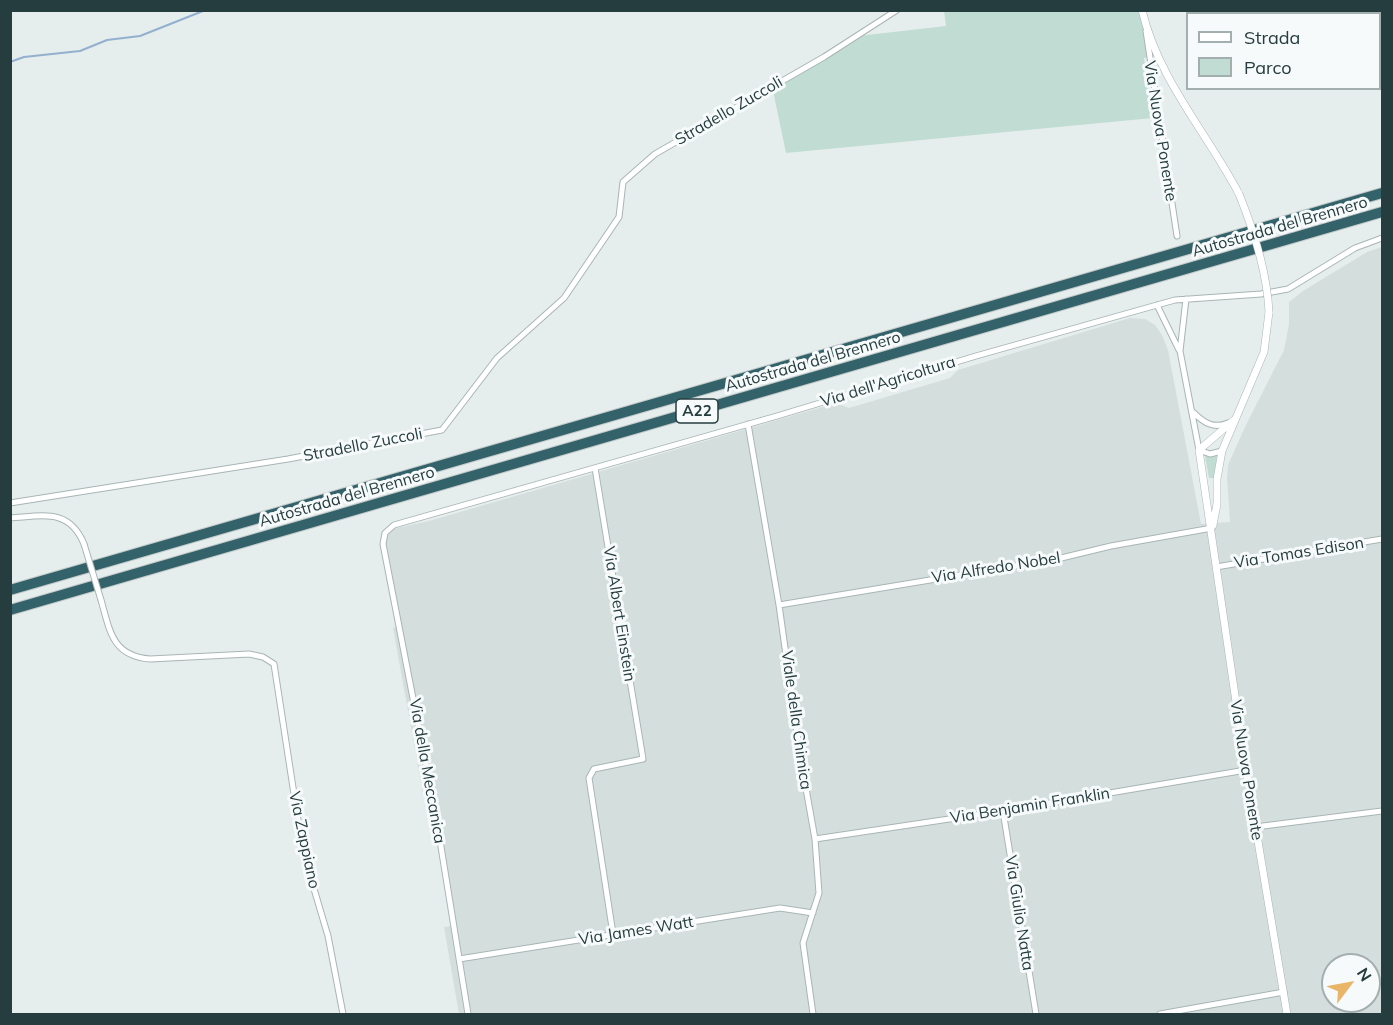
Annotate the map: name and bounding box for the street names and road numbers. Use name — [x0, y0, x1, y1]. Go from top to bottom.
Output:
street label: Via Nuova Ponente — [1139, 59, 1181, 203]
street label: Stradello Zuccoli — [672, 72, 786, 150]
street label: Autostrada del Brennero — [1190, 193, 1370, 261]
street label: Autostrada del Brennero — [723, 328, 903, 396]
street label: Via dell'Agricoltura — [818, 352, 958, 412]
road number: A22 — [676, 399, 718, 423]
street label: Stradello Zuccoli — [302, 424, 424, 466]
street label: Autostrada del Brennero — [257, 463, 437, 531]
street label: Via Tomas Edison — [1233, 533, 1365, 573]
street label: Via Albert Einstein — [599, 545, 639, 683]
street label: Via Alfredo Nobel — [930, 548, 1062, 588]
street label: Viale della Chimica — [777, 649, 815, 791]
street label: Via della Meccanica — [405, 697, 449, 845]
street label: Via Nuova Ponente — [1225, 698, 1267, 842]
street label: Via Benjamin Franklin — [949, 784, 1111, 828]
street label: Via Zappiano — [284, 790, 324, 890]
street label: Via Giulio Natta — [1000, 854, 1038, 972]
street label: Via James Watt — [577, 912, 695, 950]

